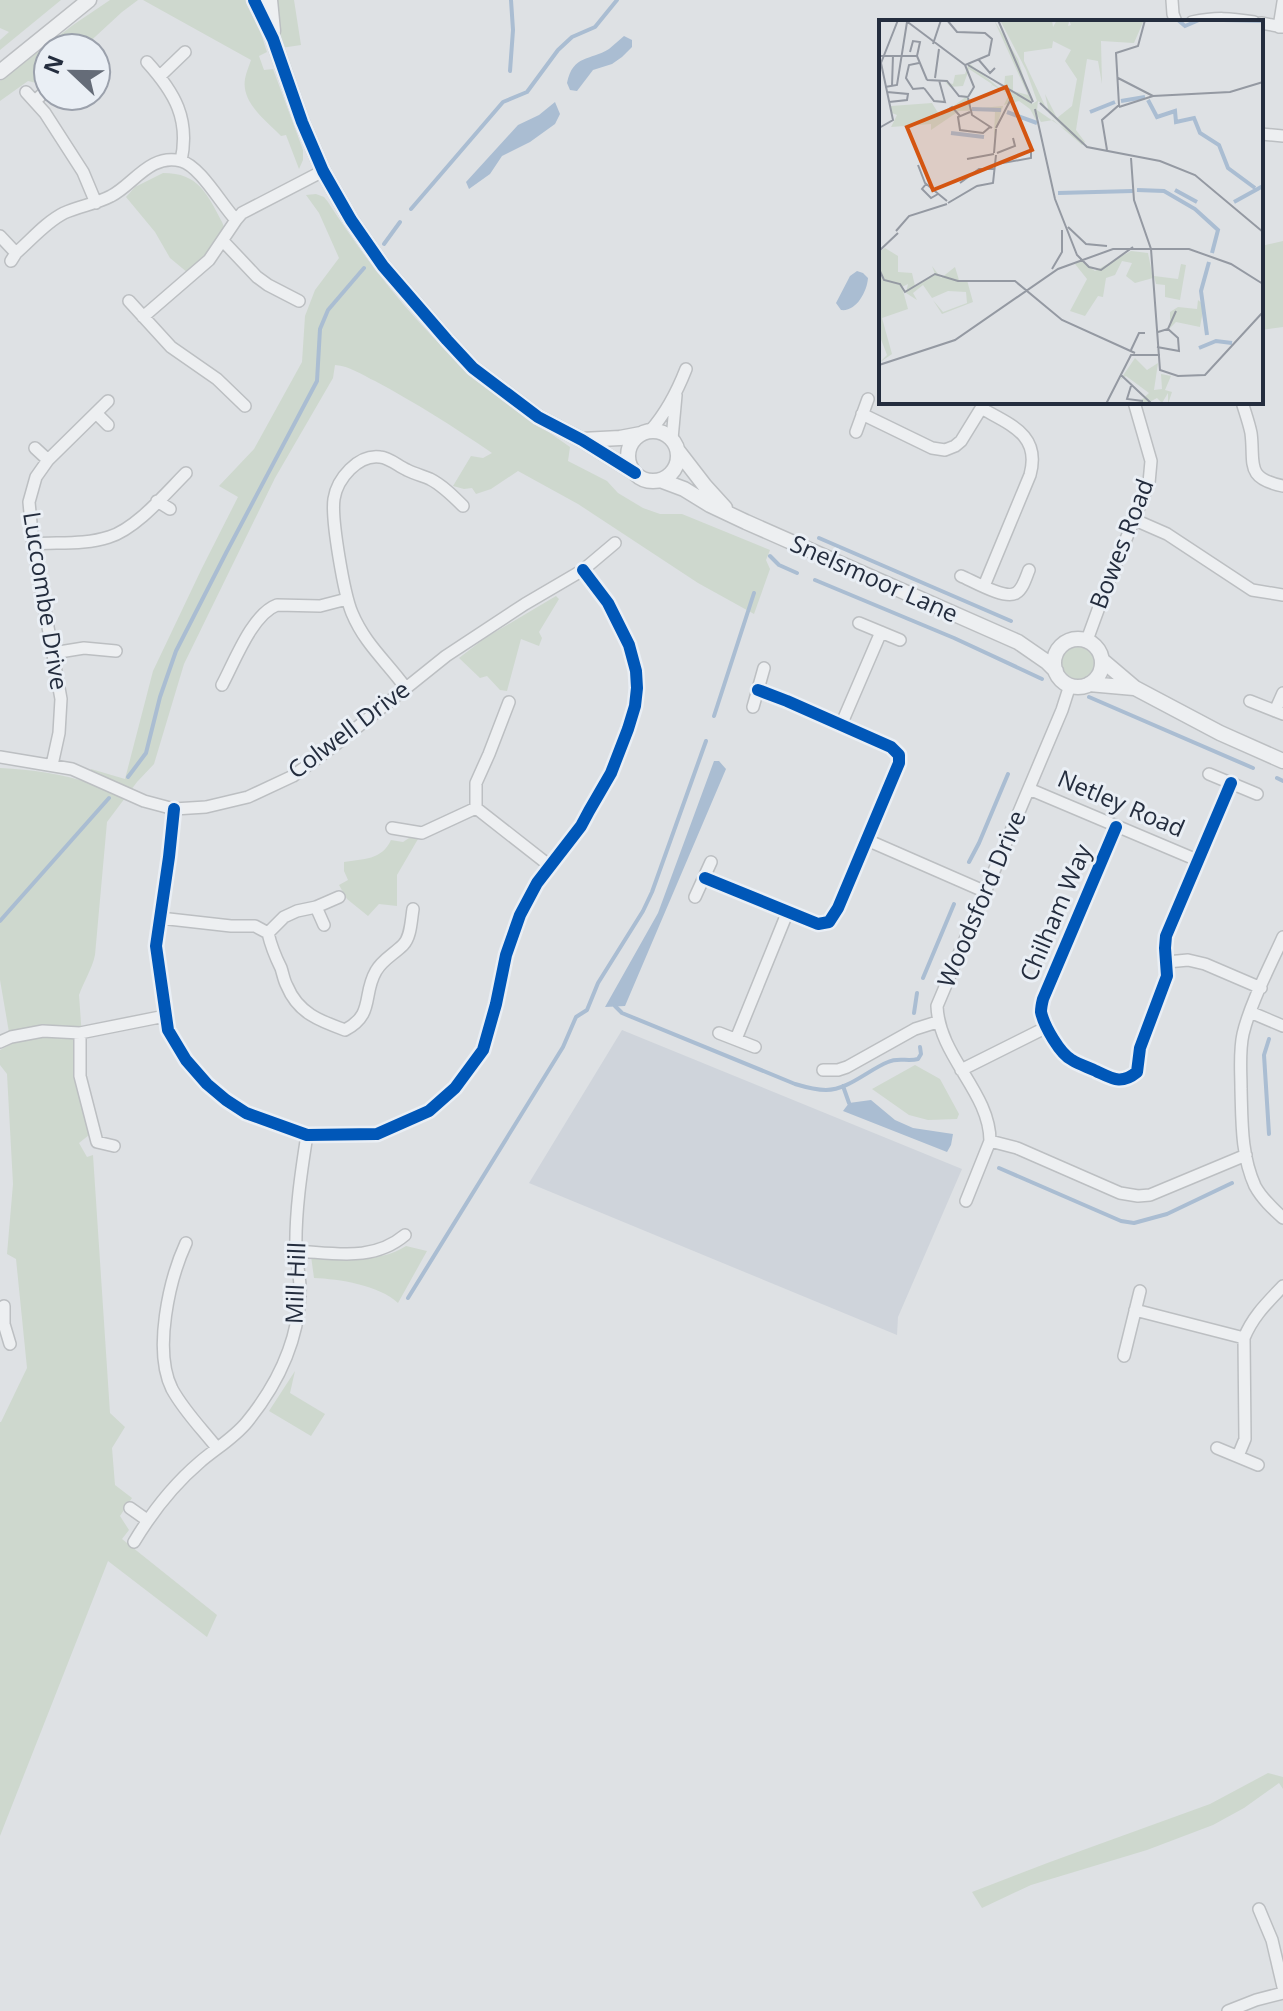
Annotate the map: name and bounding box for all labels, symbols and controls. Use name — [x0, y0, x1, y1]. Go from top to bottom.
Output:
inset map — [879, 20, 1263, 404]
north arrow — [32, 32, 112, 112]
text: N — [35, 50, 70, 78]
street label: Bowes Road — [1081, 474, 1161, 613]
street label: Luccombe Drive — [16, 509, 77, 692]
street label: Snelsmoor Lane — [786, 526, 964, 629]
street label: Colwell Drive — [280, 672, 416, 786]
street label: Netley Road — [1053, 761, 1190, 844]
street label: Woodsford Drive — [928, 805, 1033, 992]
street label: Chilham Way — [1011, 838, 1099, 986]
street label: Mill Hill — [277, 1241, 312, 1324]

